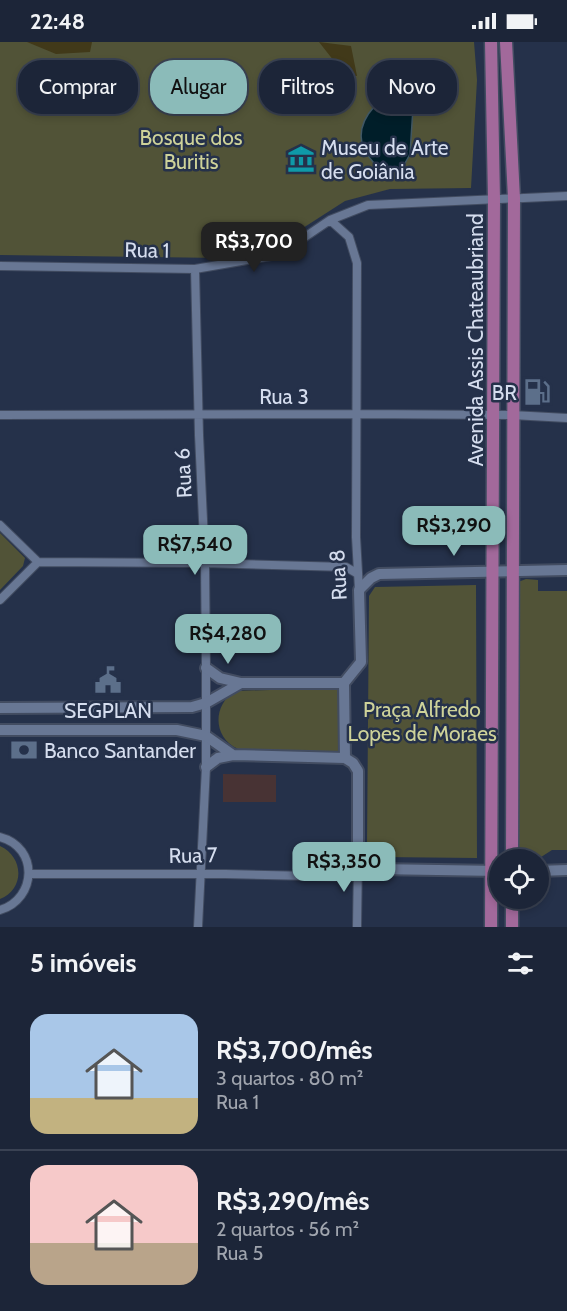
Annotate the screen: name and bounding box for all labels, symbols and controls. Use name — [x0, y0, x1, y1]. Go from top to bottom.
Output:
text: 22:48 — [30, 8, 85, 35]
chip: Comprar — [18, 60, 138, 114]
chip: Alugar — [150, 60, 247, 114]
chip: Filtros — [259, 60, 355, 114]
chip: Novo — [367, 60, 457, 114]
park label: Bosque dos Buritis — [140, 125, 243, 174]
place label: Museu de Arte de Goiânia — [321, 135, 449, 184]
museum icon: Museu de Arte de Goiânia — [286, 144, 316, 174]
street label: Avenida Assis Chateaubriand — [463, 213, 488, 467]
pin: R$3,700 — [199, 222, 309, 273]
text: R$3,700 — [215, 229, 293, 253]
street label: Rua 1 — [124, 237, 170, 263]
fuel station icon: BR — [522, 377, 552, 407]
place label: BR — [492, 380, 517, 405]
street label: Rua 3 — [259, 384, 309, 409]
street label: Rua 6 — [169, 447, 197, 499]
pin: R$3,290 — [399, 506, 509, 557]
text: R$3,290 — [416, 513, 492, 537]
pin: R$7,540 — [140, 525, 250, 576]
text: R$7,540 — [157, 532, 233, 556]
street label: Rua 8 — [324, 549, 352, 601]
pin: R$4,280 — [173, 614, 283, 665]
text: R$4,280 — [189, 621, 267, 645]
public building icon: SEGPLAN — [93, 665, 123, 695]
park label: Praça Alfredo Lopes de Moraes — [347, 697, 497, 746]
place label: SEGPLAN — [64, 698, 152, 723]
bank icon: Banco Santander — [9, 735, 39, 765]
place label: Banco Santander — [44, 738, 196, 763]
street label: Rua 7 — [168, 842, 218, 868]
pin: R$3,350 — [289, 842, 399, 893]
text: R$3,350 — [306, 849, 382, 873]
map controls — [489, 849, 549, 909]
button: locate — [489, 849, 549, 909]
text: 5 imóveis — [30, 947, 137, 979]
icon: filters — [504, 947, 537, 980]
text: R$3,700/mês — [216, 1034, 372, 1066]
icon: home — [78, 1038, 150, 1110]
text: 3 quartos · 80 m² — [216, 1066, 363, 1090]
text: Rua 1 — [216, 1090, 259, 1114]
text: R$3,290/mês — [216, 1185, 369, 1217]
icon: home — [78, 1189, 150, 1261]
text: 2 quartos · 56 m² — [216, 1217, 359, 1241]
text: Rua 5 — [216, 1241, 263, 1265]

